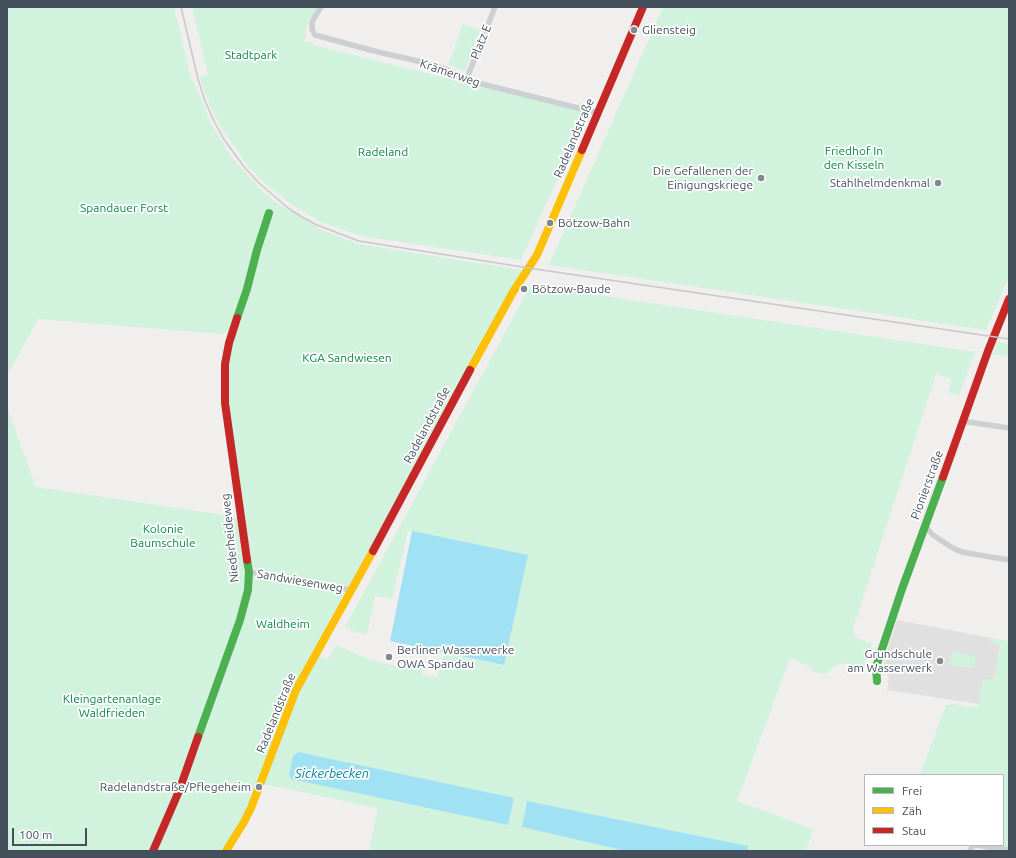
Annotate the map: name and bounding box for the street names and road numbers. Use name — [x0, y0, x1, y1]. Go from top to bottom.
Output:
street label: Platz E — [468, 23, 494, 61]
street label: Krämerweg — [418, 56, 482, 90]
street label: Radelandstraße — [551, 96, 597, 180]
street label: Radelandstraße — [401, 384, 453, 466]
street label: Pionierstraße — [908, 448, 946, 522]
street label: Niederheideweg — [218, 493, 242, 583]
street label: Sandwiesenweg — [256, 566, 344, 596]
street label: Radelandstraße — [253, 671, 299, 755]

